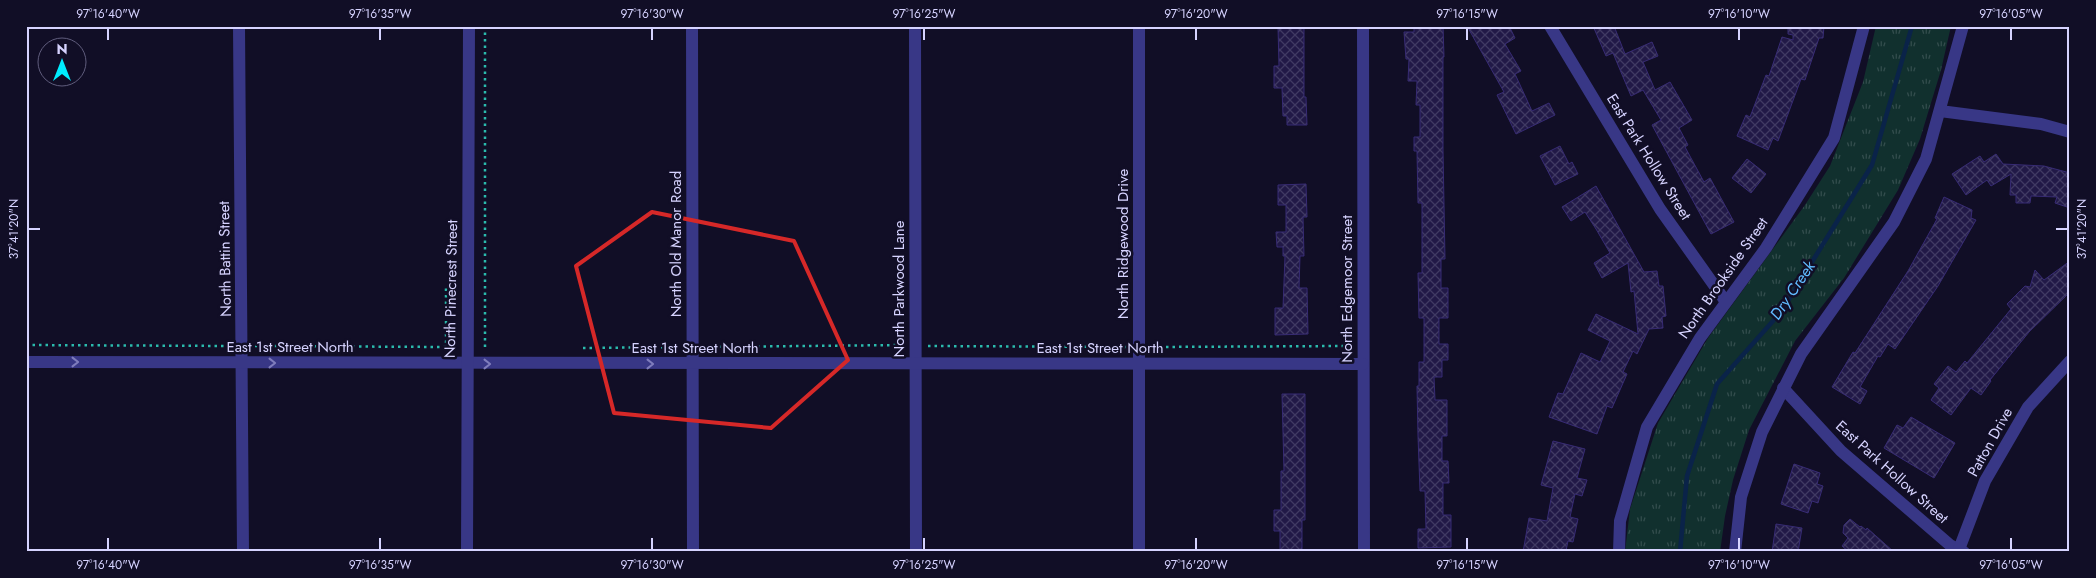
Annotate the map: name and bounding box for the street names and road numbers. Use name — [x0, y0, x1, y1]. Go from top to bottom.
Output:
street label: East Park Hollow Street — [1601, 90, 1697, 225]
street label: North Ridgewood Drive — [1112, 168, 1134, 319]
street label: North Old Manor Road — [665, 171, 687, 317]
street label: North Battin Street — [213, 201, 237, 317]
street label: North Brookside Street — [1673, 213, 1773, 343]
street label: North Edgemoor Street — [1336, 215, 1358, 363]
street label: North Pinecrest Street — [439, 219, 463, 358]
street label: North Parkwood Lane — [888, 220, 910, 357]
street label: East 1st Street North — [226, 336, 354, 358]
street label: East 1st Street North — [631, 337, 759, 359]
street label: East 1st Street North — [1036, 337, 1164, 359]
street label: Patton Drive — [1962, 403, 2018, 481]
street label: East Park Hollow Street — [1831, 415, 1954, 529]

